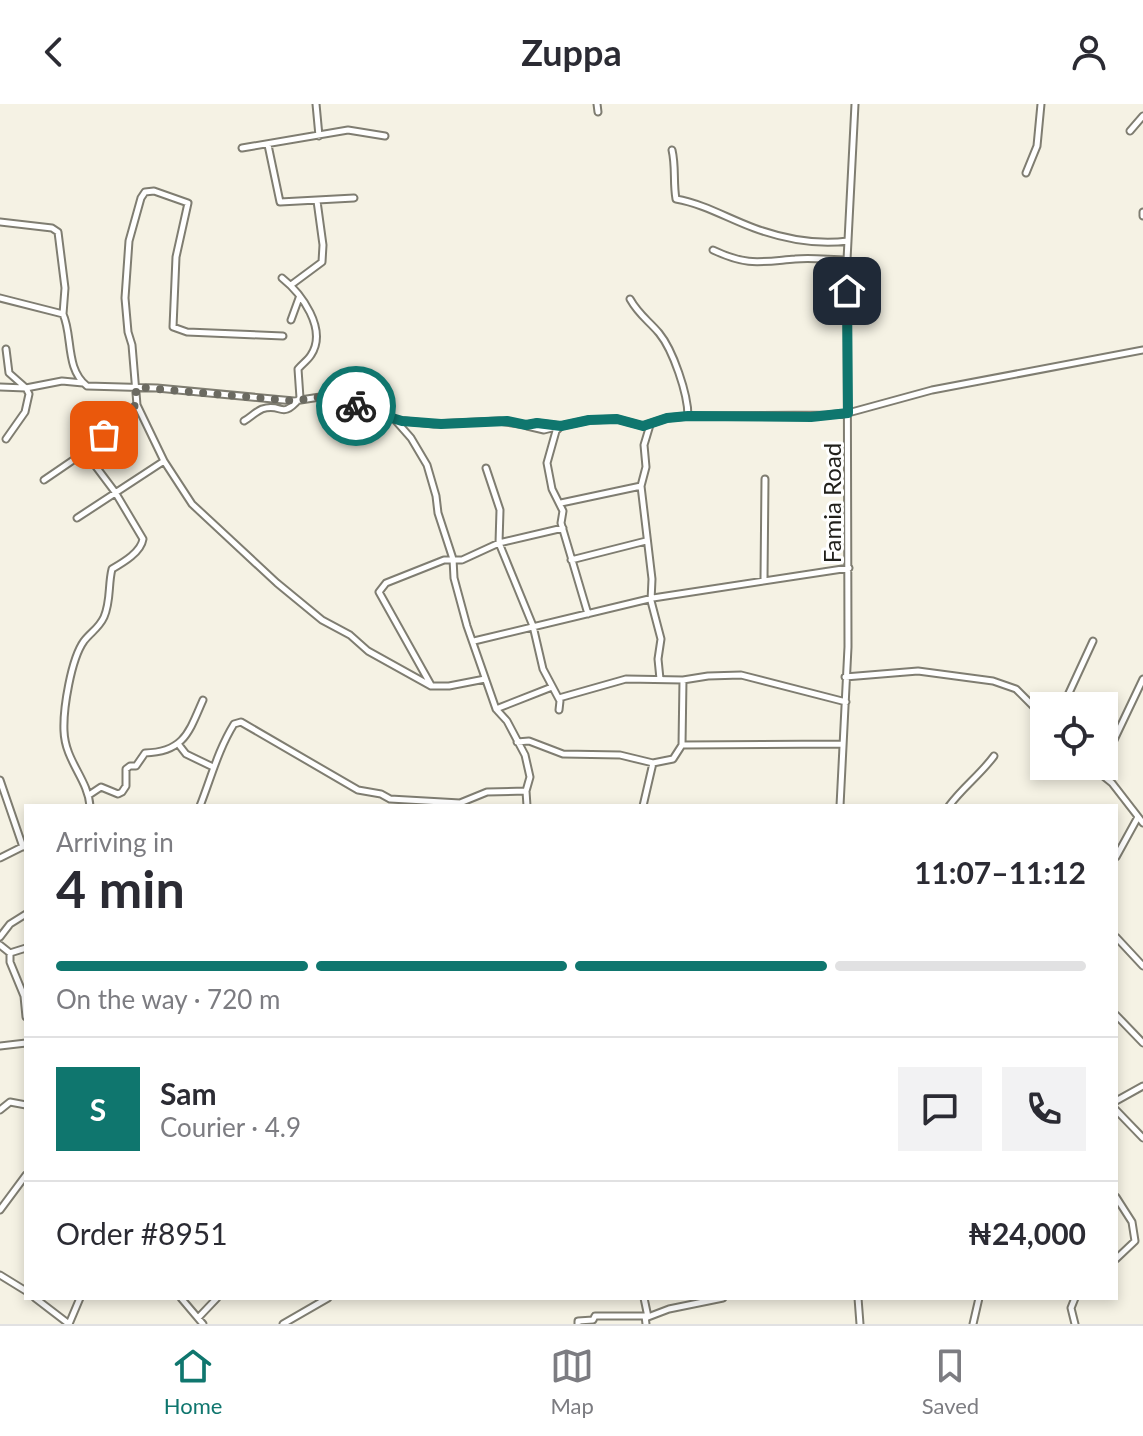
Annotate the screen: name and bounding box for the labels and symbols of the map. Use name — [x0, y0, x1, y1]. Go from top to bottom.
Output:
pin — [813, 257, 881, 325]
courier — [316, 366, 396, 446]
pin — [70, 401, 138, 469]
street label: Famia Road — [817, 443, 846, 563]

